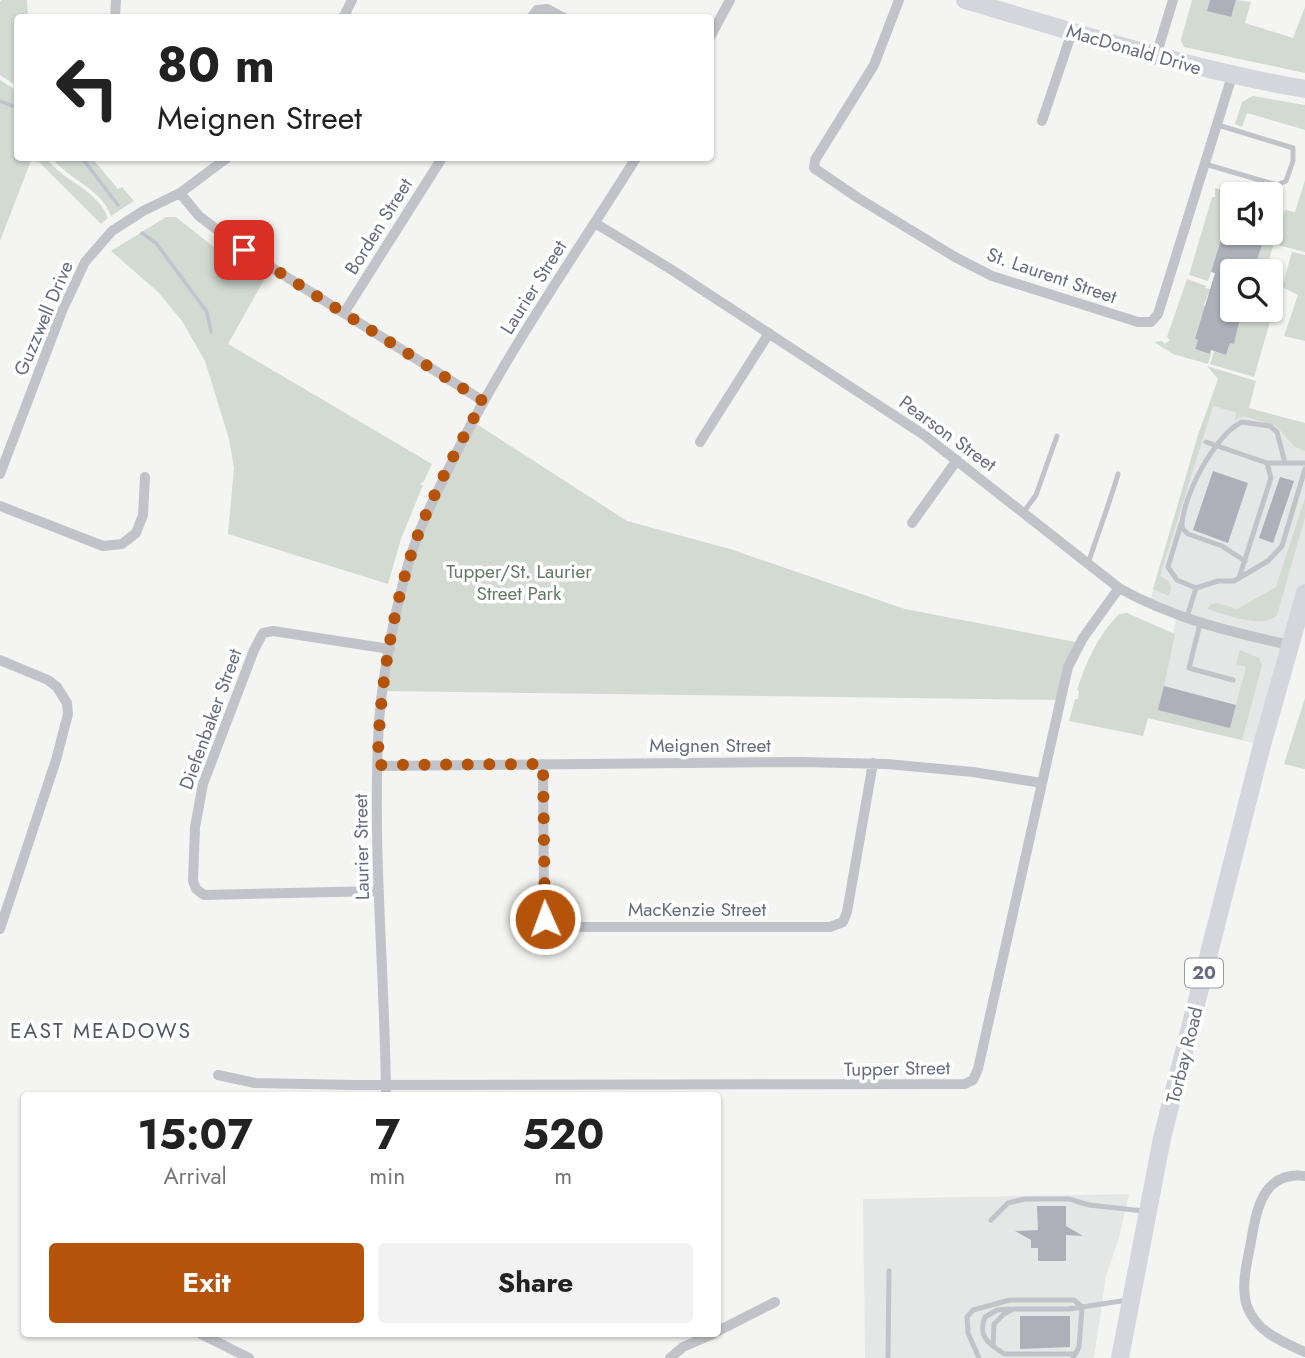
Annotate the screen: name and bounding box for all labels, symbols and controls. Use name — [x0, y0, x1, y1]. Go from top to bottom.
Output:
street label: MacDonald Drive — [1063, 17, 1205, 82]
text: 80 m — [157, 30, 275, 100]
icon: left — [42, 42, 133, 133]
text: Meignen Street — [157, 95, 362, 141]
street label: Borden Street — [338, 172, 419, 280]
map controls — [1220, 182, 1283, 322]
button: sound — [1220, 182, 1283, 245]
pin — [214, 220, 274, 280]
icon: arrive — [225, 231, 263, 269]
street label: Laurier Street — [494, 235, 573, 340]
street label: St. Laurent Street — [983, 241, 1121, 310]
street label: Guzzwell Drive — [7, 257, 80, 380]
button: search — [1220, 259, 1283, 322]
street label: Pearson Street — [894, 389, 1002, 478]
park label: Tupper/St. Laurier Street Park — [446, 558, 592, 607]
street label: Diefenbaker Street — [172, 645, 249, 793]
street label: Meignen Street — [649, 732, 771, 759]
street label: Laurier Street — [347, 793, 376, 900]
position arrow — [508, 882, 582, 956]
street label: MacKenzie Street — [628, 896, 766, 923]
road number: 20 — [1185, 958, 1223, 988]
street label: Torbay Road — [1159, 1004, 1210, 1106]
district label: EAST MEADOWS — [10, 1016, 192, 1046]
street label: Tupper Street — [844, 1054, 951, 1083]
text: 15:07 — [138, 1104, 253, 1165]
text: 7 — [375, 1104, 400, 1165]
text: 520 — [522, 1104, 604, 1165]
text: Arrival — [163, 1159, 227, 1193]
text: min — [369, 1159, 405, 1193]
text: m — [554, 1159, 572, 1193]
button: Exit — [49, 1243, 364, 1323]
button: Share — [378, 1243, 693, 1323]

